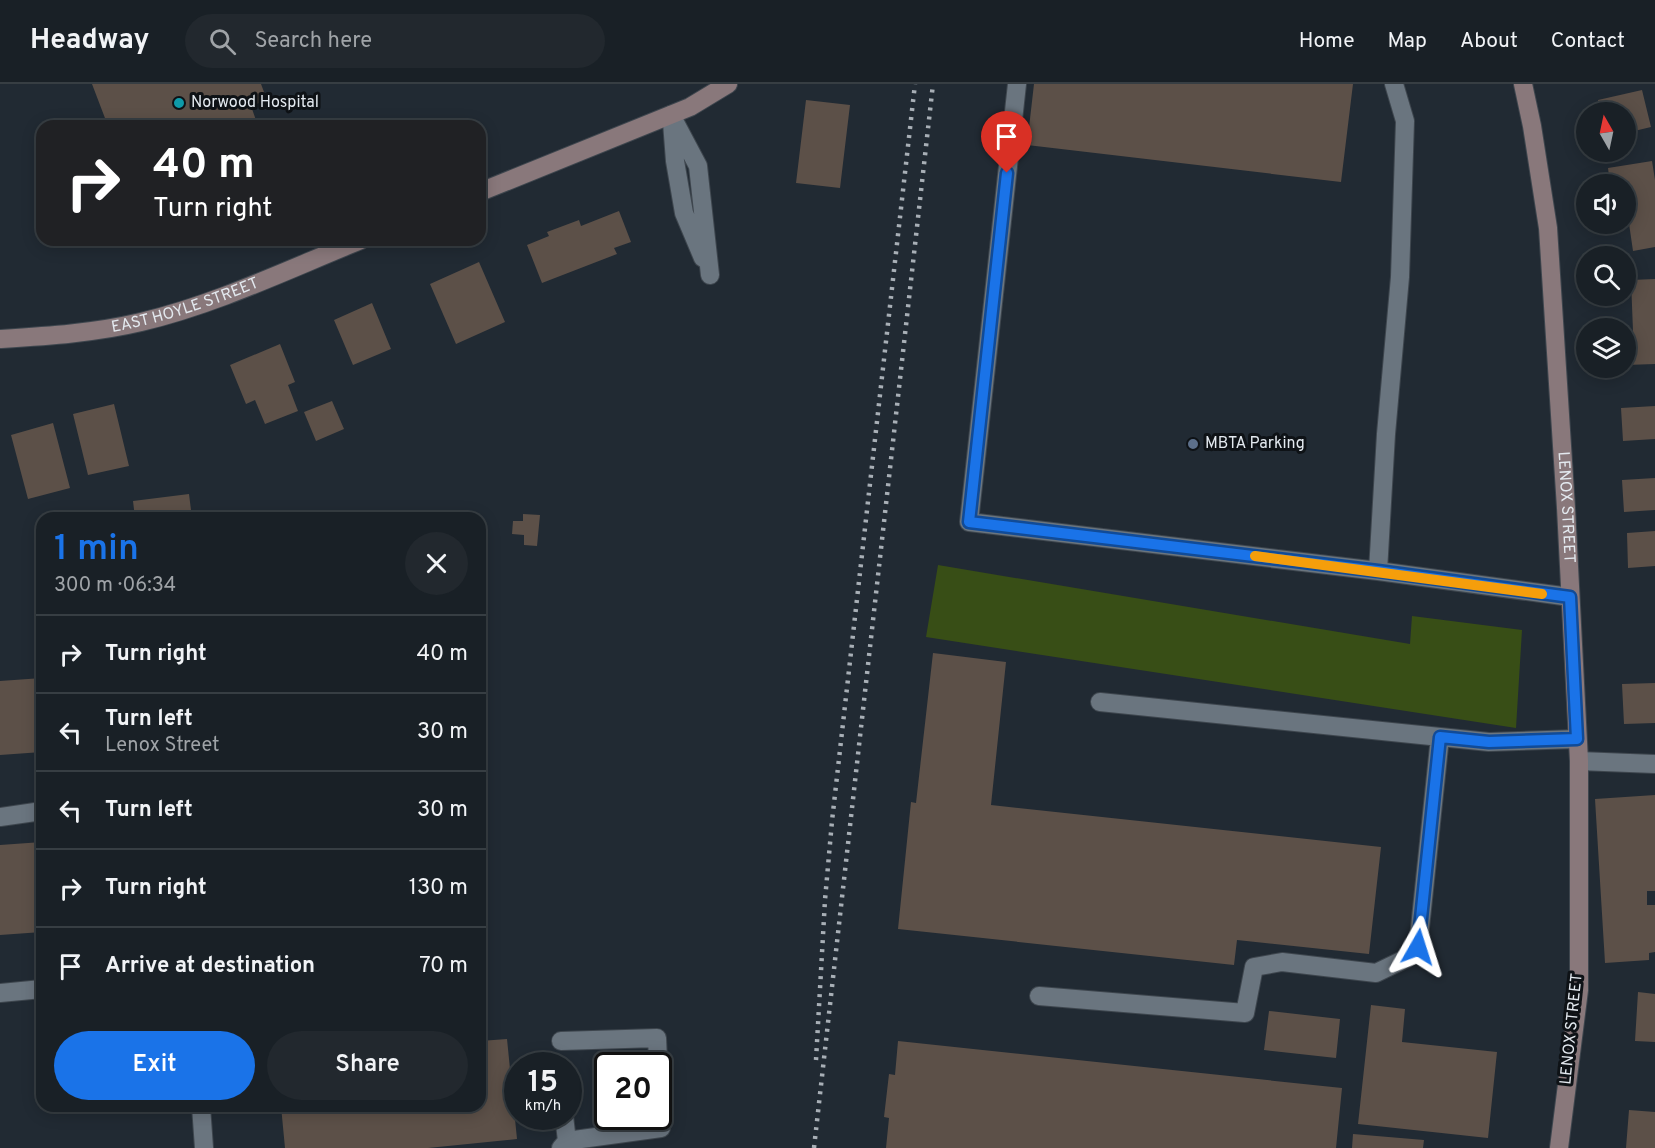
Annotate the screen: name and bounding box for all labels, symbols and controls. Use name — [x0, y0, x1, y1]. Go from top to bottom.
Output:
search box — [185, 14, 605, 68]
text: Headway — [30, 23, 149, 59]
icon: search — [206, 25, 239, 58]
text: Search here — [254, 28, 372, 55]
text: Home — [1299, 28, 1355, 55]
text: Map — [1388, 28, 1427, 55]
text: About — [1460, 28, 1518, 55]
text: Contact — [1551, 28, 1625, 55]
place label: Norwood Hospital — [191, 93, 319, 113]
marker: Norwood Hospital — [172, 96, 186, 110]
north arrow — [1576, 102, 1636, 162]
map controls — [1576, 102, 1636, 378]
pin — [981, 111, 1032, 173]
icon: arrive — [990, 120, 1023, 153]
text: 40 m — [153, 140, 255, 193]
icon: right — [54, 144, 132, 222]
button: sound — [1576, 174, 1636, 234]
text: Turn right — [153, 192, 272, 226]
button: search — [1576, 246, 1636, 306]
street label: EAST HOYLE STREET — [110, 274, 262, 338]
button: layers — [1576, 318, 1636, 378]
place label: MBTA Parking — [1205, 434, 1305, 454]
marker: MBTA Parking — [1186, 437, 1200, 451]
street label: LENOX STREET — [1552, 451, 1579, 564]
text: 1 min — [54, 527, 139, 573]
button: close — [405, 532, 468, 595]
text: 300 m · 06:34 — [54, 573, 176, 599]
icon: right — [54, 638, 87, 671]
text: Turn right — [105, 641, 207, 668]
text: 40 m — [416, 641, 468, 668]
text: Turn left — [105, 706, 193, 733]
icon: left — [54, 716, 87, 749]
text: 30 m — [417, 719, 468, 746]
text: Lenox Street — [105, 733, 220, 759]
icon: left — [54, 794, 87, 827]
text: Turn left — [105, 797, 193, 824]
text: 30 m — [417, 797, 468, 824]
icon: right — [54, 872, 87, 905]
text: Turn right — [105, 875, 207, 902]
text: 130 m — [409, 875, 468, 902]
position arrow — [1386, 915, 1450, 979]
icon: arrive — [54, 950, 87, 983]
text: Arrive at destination — [105, 953, 315, 980]
text: 70 m — [419, 953, 468, 980]
street label: LENOX STREET — [1556, 972, 1588, 1086]
button: Exit — [54, 1031, 255, 1100]
button: Share — [267, 1031, 468, 1100]
speed limit sign: 20 — [594, 1052, 672, 1130]
text: 15 — [528, 1065, 558, 1102]
text: km/h — [525, 1097, 561, 1116]

